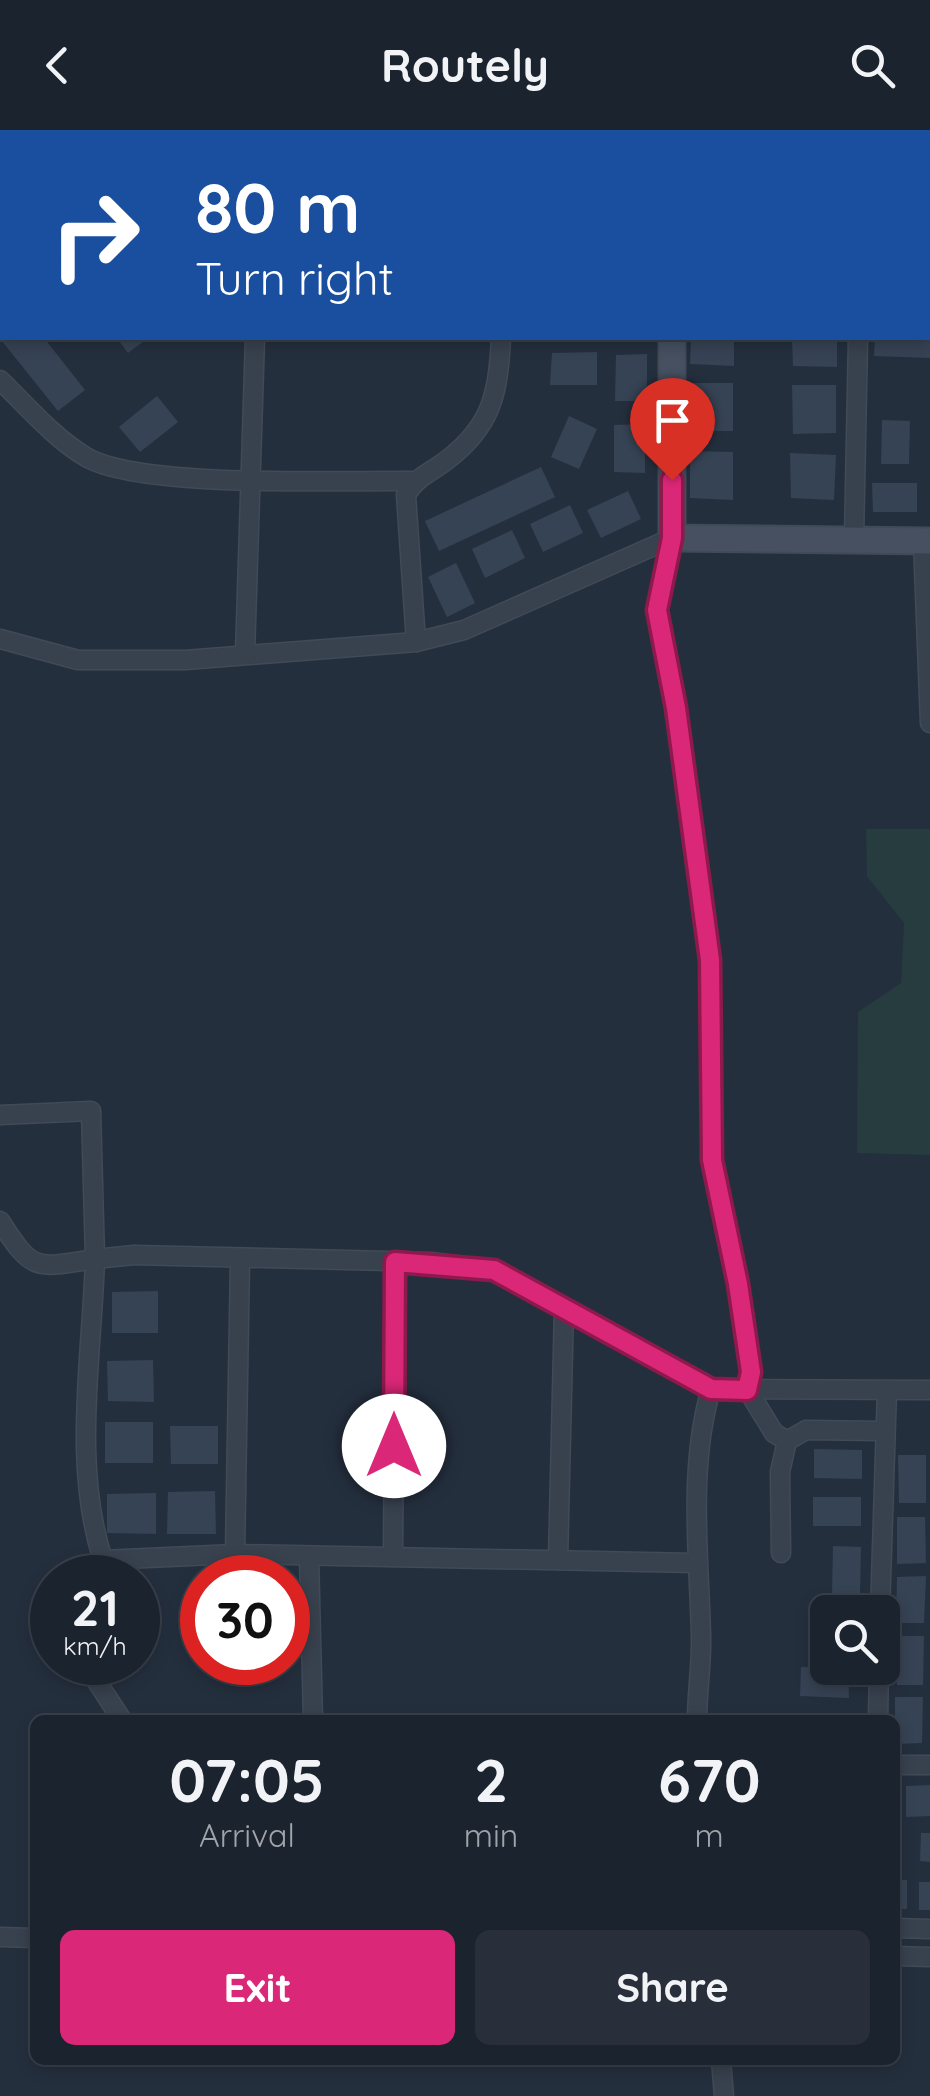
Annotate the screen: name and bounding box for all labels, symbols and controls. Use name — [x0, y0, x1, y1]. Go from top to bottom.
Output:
text: Routely — [381, 37, 549, 93]
icon: back — [30, 38, 85, 93]
icon: search — [845, 38, 900, 93]
text: 80 m — [195, 163, 360, 251]
icon: right — [30, 170, 160, 300]
text: Turn right — [195, 250, 394, 306]
pin — [630, 378, 715, 481]
icon: arrive — [645, 393, 700, 448]
position arrow — [342, 1394, 446, 1498]
speed limit sign: 30 — [180, 1555, 310, 1685]
text: 21 — [71, 1576, 119, 1639]
map controls — [810, 1595, 900, 1685]
button: search — [810, 1595, 900, 1685]
text: km/h — [63, 1630, 127, 1661]
text: 07:05 — [169, 1742, 325, 1817]
text: 2 — [474, 1742, 508, 1817]
text: 670 — [658, 1742, 761, 1817]
text: Arrival — [199, 1815, 295, 1855]
text: min — [464, 1815, 518, 1855]
text: m — [695, 1815, 724, 1855]
button: Exit — [60, 1930, 455, 2045]
button: Share — [475, 1930, 870, 2045]

